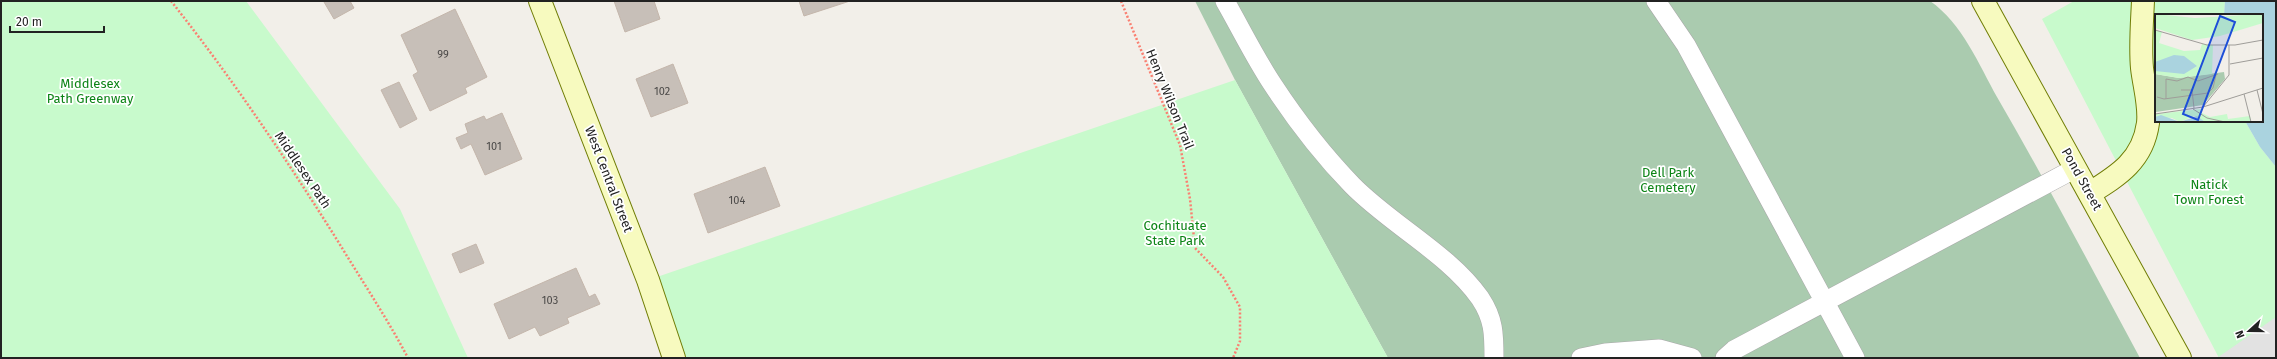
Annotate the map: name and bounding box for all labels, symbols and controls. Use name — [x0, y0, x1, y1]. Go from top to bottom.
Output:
scale bar — [10, 8, 104, 34]
inset map — [2155, 14, 2263, 122]
text: 20 m — [16, 15, 42, 29]
street label: Henry Wilson Trail — [1143, 47, 1197, 151]
house number: 99 — [437, 48, 449, 61]
park label: Middlesex Path Greenway — [47, 76, 134, 106]
house number: 102 — [654, 85, 670, 98]
street label: West Central Street — [582, 124, 636, 234]
street label: Middlesex Path — [272, 129, 334, 211]
house number: 101 — [486, 140, 502, 153]
street label: Pond Street — [2059, 145, 2105, 213]
park label: Dell Park Cemetery — [1640, 165, 1696, 195]
park label: Natick Town Forest — [2174, 177, 2244, 207]
house number: 104 — [729, 194, 746, 207]
park label: Cochituate State Park — [1143, 218, 1207, 248]
house number: 103 — [542, 294, 558, 307]
north arrow — [2229, 311, 2269, 351]
text: N — [2233, 329, 2248, 340]

